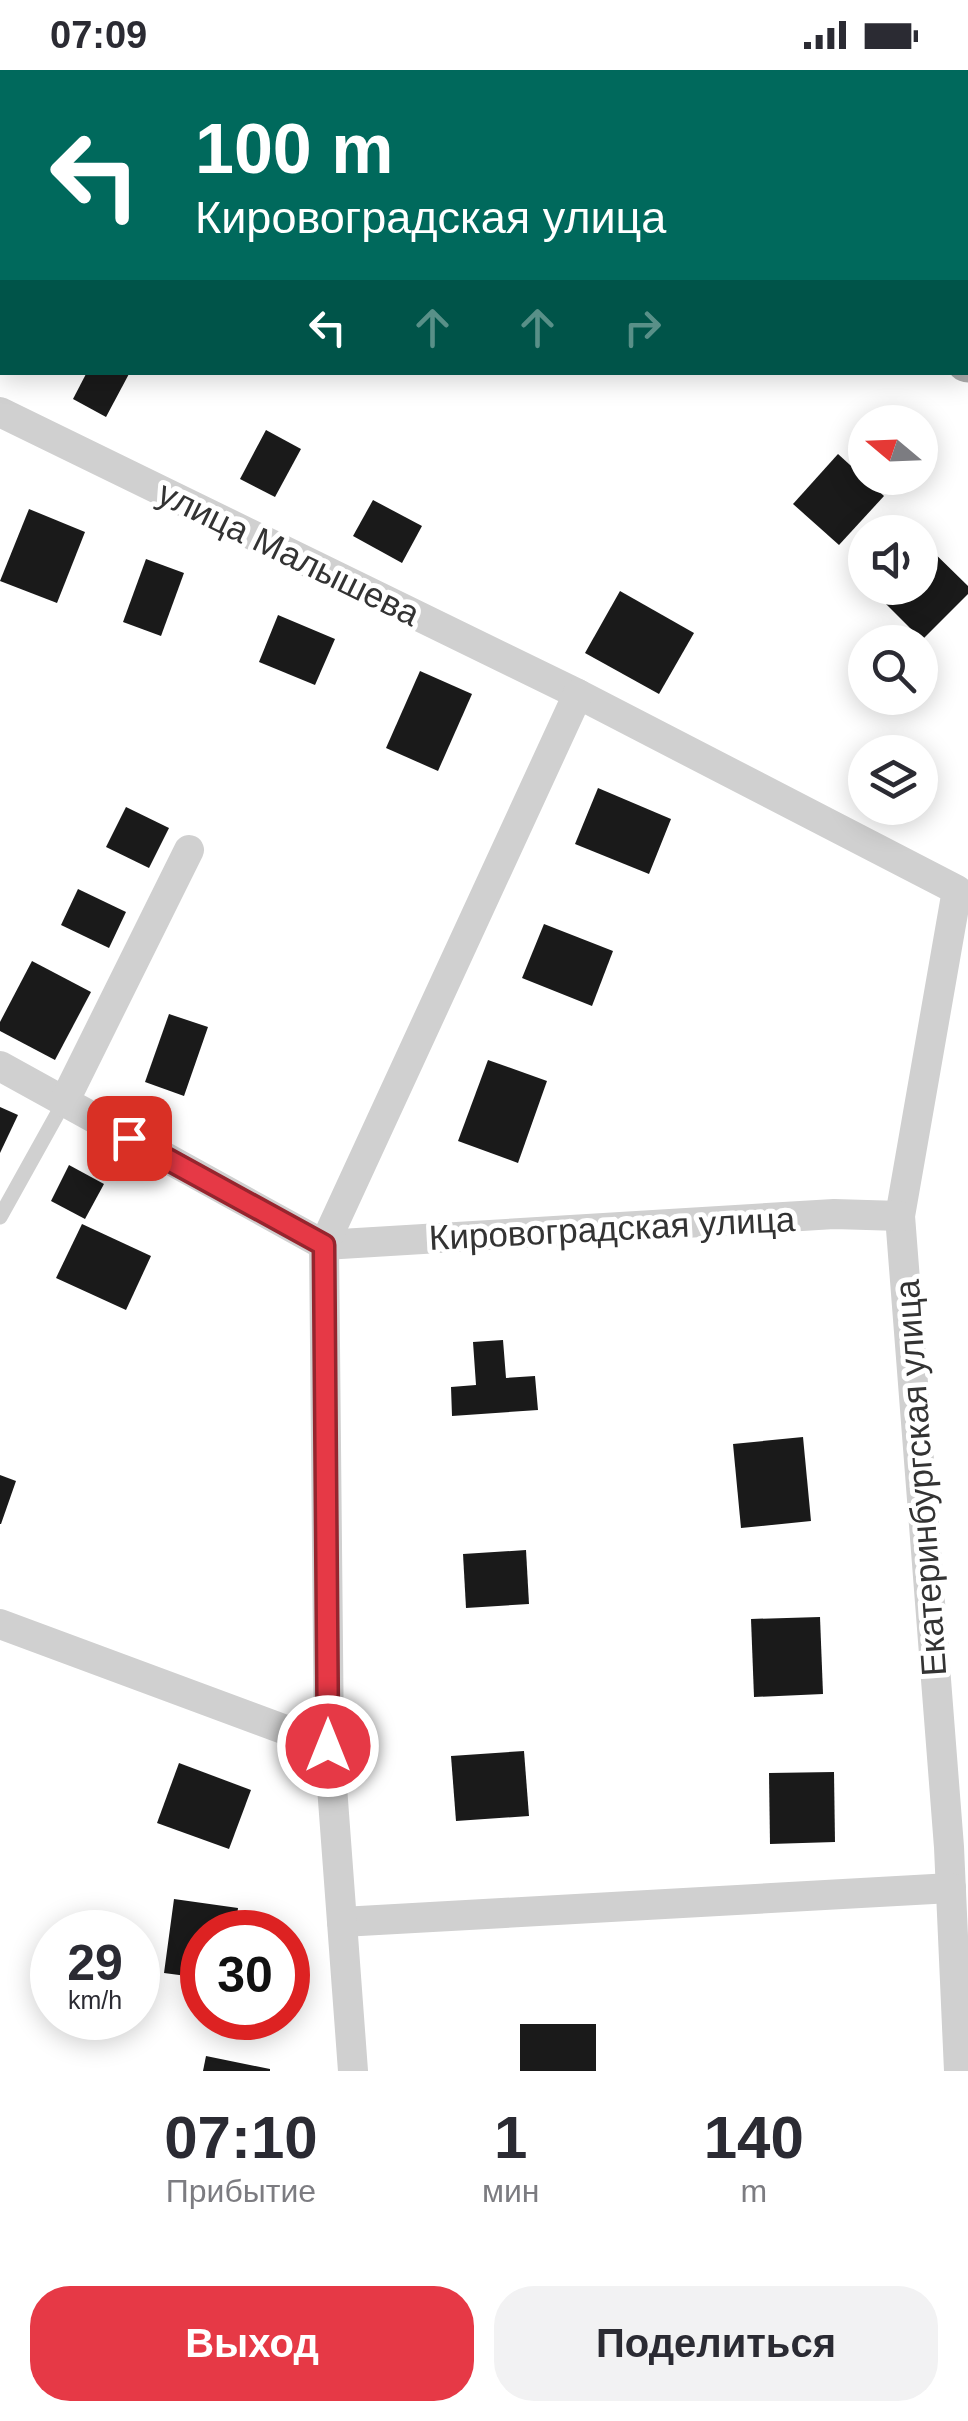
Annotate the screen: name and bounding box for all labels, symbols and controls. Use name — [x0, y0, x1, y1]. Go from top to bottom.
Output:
text: 07:09 — [50, 14, 147, 56]
icon: left — [30, 110, 160, 240]
text: 100 m — [195, 110, 393, 188]
text: Кировоградская улица — [195, 192, 666, 243]
icon: left — [300, 300, 355, 355]
icon: ahead — [405, 300, 460, 355]
icon: ahead — [510, 300, 565, 355]
icon: right — [615, 300, 670, 355]
north arrow — [848, 405, 938, 495]
map controls — [848, 405, 938, 825]
street label: улица Малышева — [152, 473, 426, 633]
button: sound — [848, 515, 938, 605]
button: search — [848, 625, 938, 715]
button: layers — [848, 735, 938, 825]
pin — [87, 1096, 172, 1181]
icon: arrive — [102, 1111, 157, 1166]
street label: Кировоградская улица — [428, 1199, 797, 1257]
street label: Екатеринбургская улица — [887, 1278, 953, 1678]
position arrow — [276, 1694, 380, 1798]
speed limit sign: 30 — [180, 1910, 310, 2040]
text: 29 — [67, 1935, 123, 1991]
text: km/h — [68, 1986, 122, 2014]
text: 07:10 — [164, 2104, 318, 2171]
text: 1 — [494, 2104, 527, 2171]
text: 140 — [704, 2104, 804, 2171]
text: Прибытие — [166, 2173, 316, 2209]
text: мин — [482, 2173, 539, 2209]
text: m — [740, 2173, 767, 2209]
button: Выход — [30, 2286, 474, 2401]
button: Поделиться — [494, 2286, 938, 2401]

